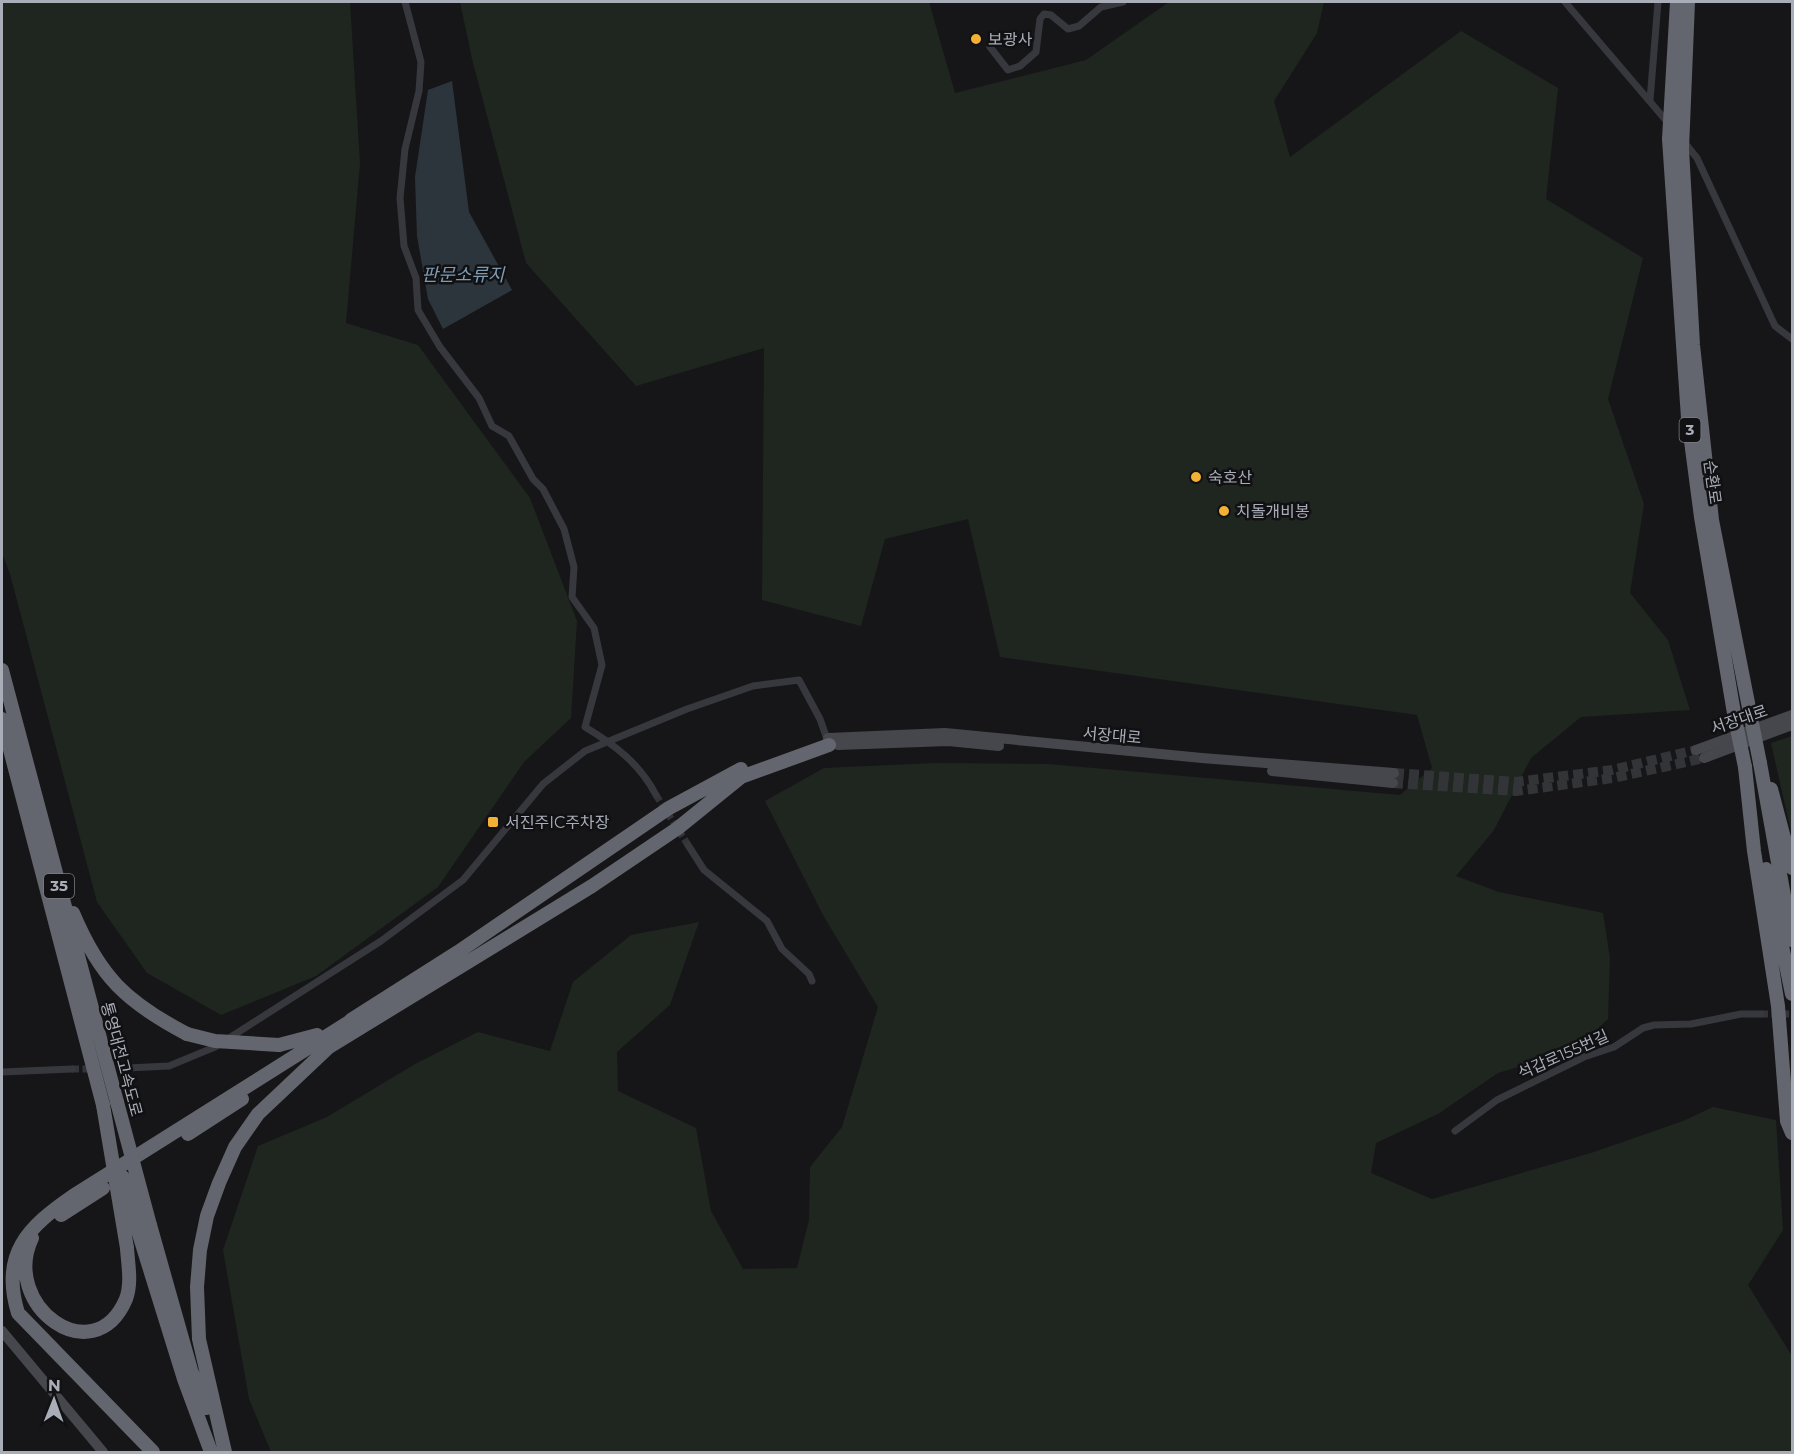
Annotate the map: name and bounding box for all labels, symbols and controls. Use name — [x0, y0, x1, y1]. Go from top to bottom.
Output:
place label: 보광사 — [988, 30, 1032, 49]
marker: 보광사 — [969, 32, 983, 46]
water label: 판문소류지 — [422, 264, 506, 286]
road number: 3 — [1680, 418, 1700, 442]
street label: 순환로 — [1700, 459, 1725, 506]
place label: 숙호산 — [1208, 468, 1252, 487]
marker: 숙호산 — [1189, 470, 1203, 484]
place label: 치돌개비봉 — [1236, 502, 1310, 521]
marker: 치돌개비봉 — [1217, 504, 1231, 518]
street label: 서장대로 — [1708, 701, 1770, 738]
street label: 서장대로 — [1082, 723, 1142, 748]
place label: 서진주IC주차장 — [505, 813, 610, 832]
marker: 서진주IC주차장 — [486, 815, 500, 829]
road number: 35 — [44, 874, 74, 898]
street label: 통영대전고속도로 — [97, 1000, 146, 1119]
street label: 석갑로155번길 — [1515, 1026, 1612, 1083]
north arrow — [24, 1370, 84, 1430]
text: N — [48, 1376, 61, 1395]

